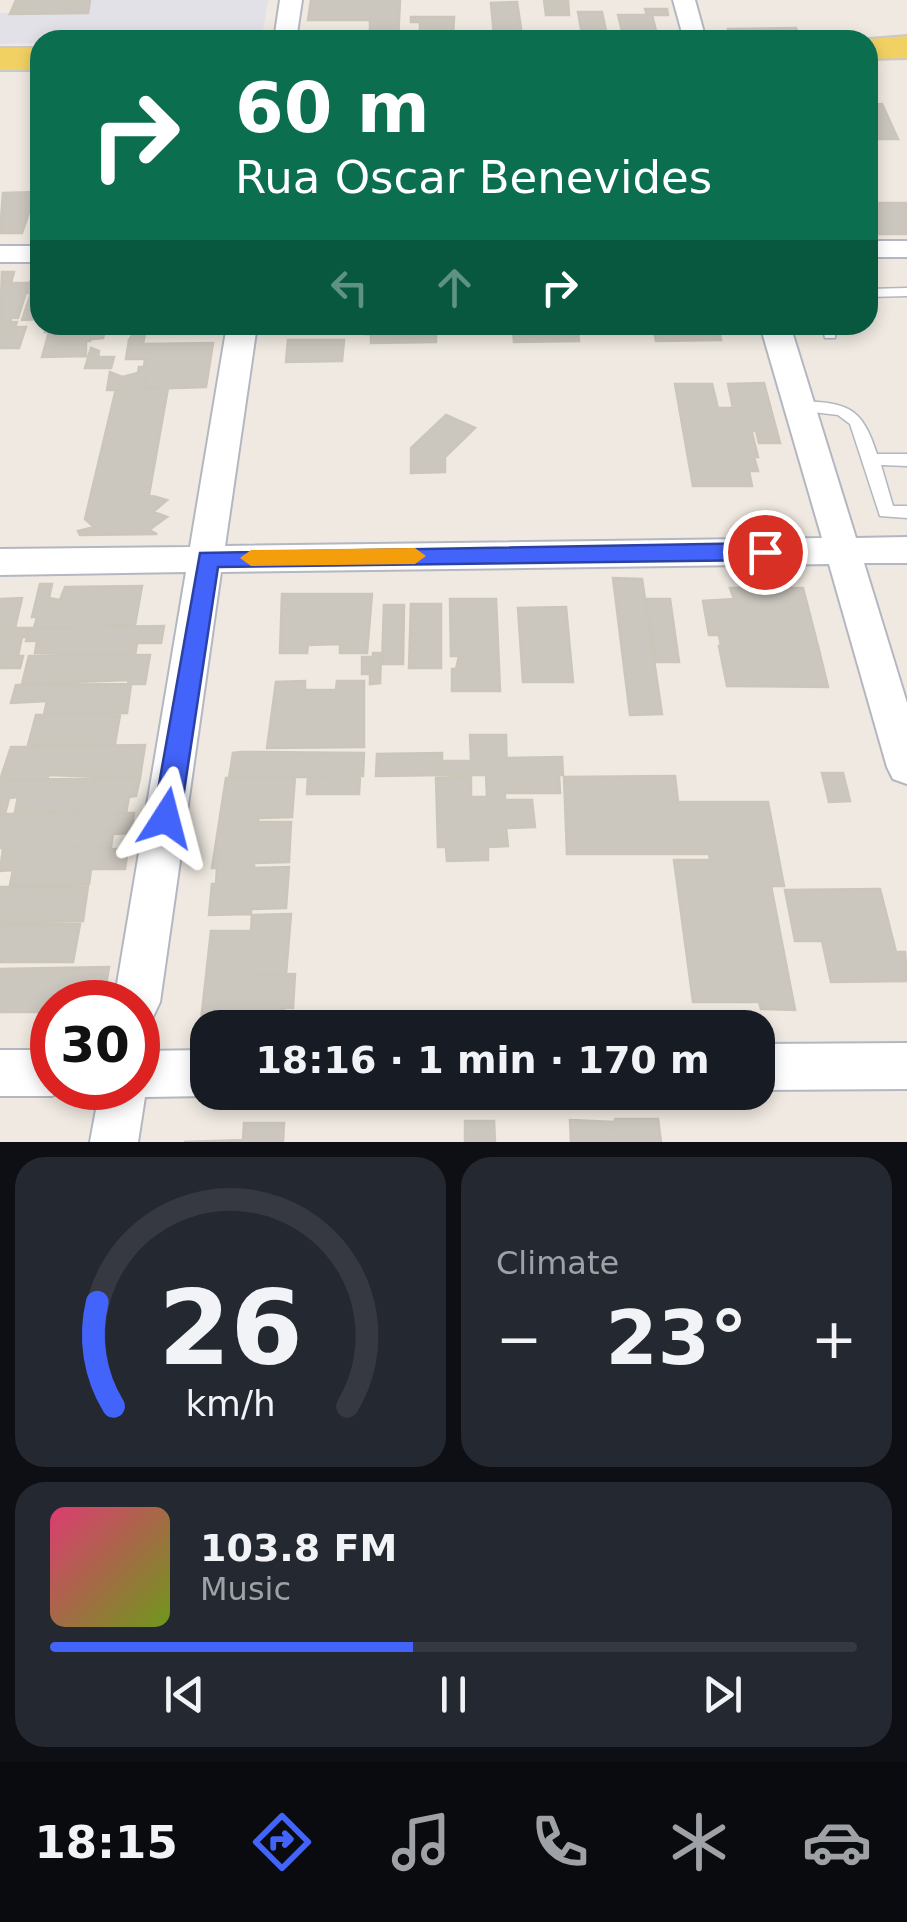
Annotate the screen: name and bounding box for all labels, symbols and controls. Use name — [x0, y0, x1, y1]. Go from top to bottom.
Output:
text: 60 m — [235, 67, 430, 149]
icon: right — [70, 70, 200, 200]
text: Rua Oscar Benevides — [235, 151, 712, 204]
icon: left — [322, 260, 377, 315]
icon: ahead — [427, 260, 482, 315]
icon: right — [532, 260, 587, 315]
pin — [723, 510, 808, 595]
icon: arrive — [738, 525, 793, 580]
position arrow — [114, 766, 218, 870]
speed limit sign: 30 — [30, 980, 160, 1110]
text: 18:16 · 1 min · 170 m — [255, 1038, 710, 1082]
text: Climate — [496, 1244, 619, 1282]
text: 26 — [158, 1267, 303, 1389]
text: 23° — [606, 1294, 747, 1382]
text: − — [496, 1307, 542, 1371]
text: + — [811, 1307, 857, 1371]
text: km/h — [185, 1383, 276, 1424]
text: 103.8 FM — [200, 1526, 397, 1570]
text: Music — [200, 1570, 291, 1608]
icon: previous — [157, 1667, 212, 1722]
icon: pause — [426, 1667, 481, 1722]
icon: next — [695, 1667, 750, 1722]
icon: directions — [247, 1807, 317, 1877]
icon: music — [386, 1807, 456, 1877]
icon: phone — [525, 1807, 595, 1877]
icon: climate — [664, 1807, 734, 1877]
icon: car — [802, 1807, 872, 1877]
text: 18:15 — [34, 1816, 178, 1869]

